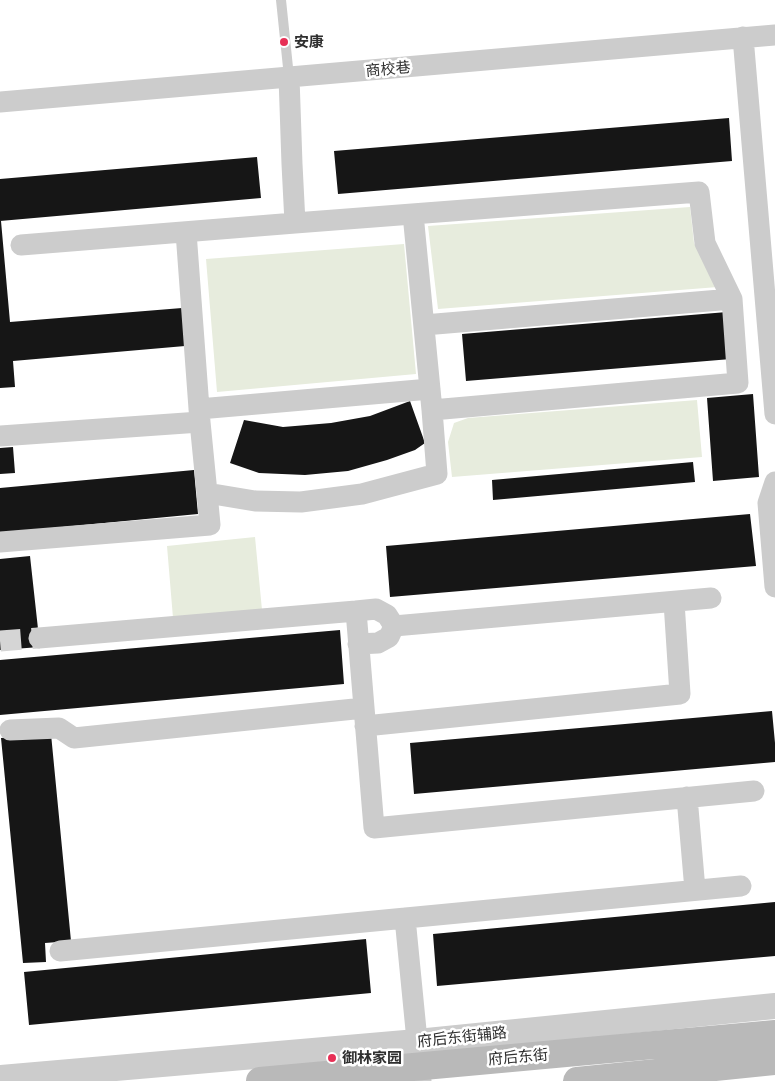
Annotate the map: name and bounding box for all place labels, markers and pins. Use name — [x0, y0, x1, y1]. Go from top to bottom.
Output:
place label: 安康 — [294, 33, 324, 51]
marker: 安康 — [278, 36, 290, 48]
place label: 御林家园 — [342, 1049, 402, 1067]
marker: 御林家园 — [326, 1052, 338, 1064]

